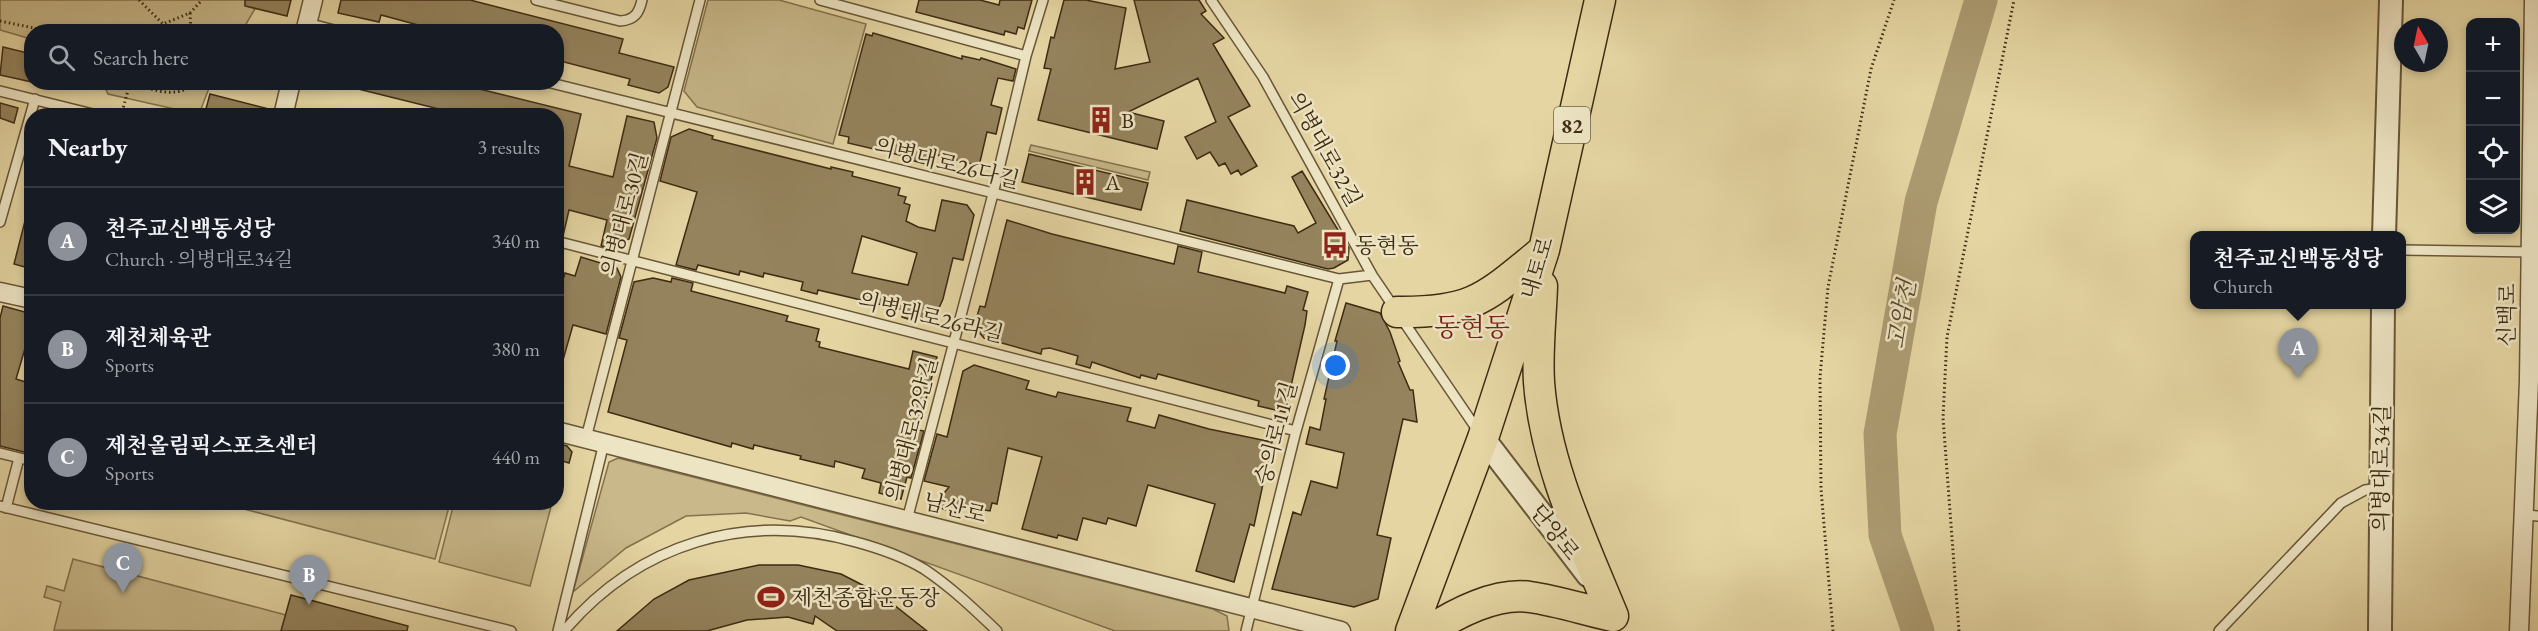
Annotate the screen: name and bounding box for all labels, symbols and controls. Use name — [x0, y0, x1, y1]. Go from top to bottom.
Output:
north arrow — [2394, 18, 2448, 72]
map controls — [2466, 18, 2520, 234]
button: + — [2466, 18, 2520, 72]
search box — [24, 24, 564, 90]
icon: search — [45, 41, 78, 74]
text: Search here — [93, 43, 188, 72]
button: − — [2466, 72, 2520, 126]
street label: 의병대로32길 — [1281, 86, 1369, 212]
building icon: B — [1086, 105, 1116, 135]
place label: B — [1121, 106, 1134, 135]
road number: 82 — [1554, 107, 1590, 143]
button: locate — [2466, 126, 2520, 180]
text: Nearby — [48, 130, 128, 164]
street label: 의병대로26다길 — [871, 131, 1023, 195]
text: 3 results — [477, 134, 540, 160]
street label: 의병대로30길 — [594, 149, 654, 279]
building icon: A — [1070, 167, 1100, 197]
place label: A — [1104, 168, 1121, 197]
button: layers — [2466, 180, 2520, 234]
text: 천주교신백동성당 — [105, 214, 275, 243]
text: A — [60, 228, 75, 254]
text: 340 m — [492, 228, 540, 254]
bus stop icon: 동현동 — [1320, 230, 1350, 260]
place label: 동현동 — [1355, 231, 1419, 260]
popup — [2190, 231, 2406, 309]
street label: 내토로 — [1514, 233, 1560, 303]
text: 천주교신백동성당 — [2213, 244, 2383, 273]
text: Church · 의병대로34길 — [105, 246, 293, 272]
text: Church — [2213, 273, 2273, 299]
water label: 고암천 — [1880, 275, 1923, 351]
street label: 신백로 — [2492, 283, 2522, 347]
street label: 의병대로26라길 — [855, 285, 1007, 349]
district label: 동현동 — [1434, 310, 1510, 344]
text: 제천체육관 — [105, 323, 211, 352]
pin: A — [2278, 328, 2318, 378]
text: B — [61, 336, 74, 362]
text: 380 m — [492, 336, 540, 362]
your location — [1321, 351, 1350, 380]
text: Sports — [105, 352, 154, 378]
street label: 의병대로32안길 — [878, 353, 944, 505]
street label: 숭의로11길 — [1248, 378, 1304, 488]
street label: 의병대로34길 — [2365, 404, 2397, 532]
text: 제천올림픽스포츠센터 — [105, 431, 318, 460]
text: C — [60, 444, 75, 470]
text: 440 m — [492, 444, 540, 470]
text: Sports — [105, 460, 154, 486]
street label: 남산로 — [921, 486, 989, 530]
street label: 단양로 — [1524, 498, 1586, 566]
pin: C — [104, 544, 142, 593]
pin: B — [290, 556, 328, 605]
sports icon: 제천종합운동장 — [756, 582, 786, 612]
place label: 제천종합운동장 — [791, 583, 941, 612]

